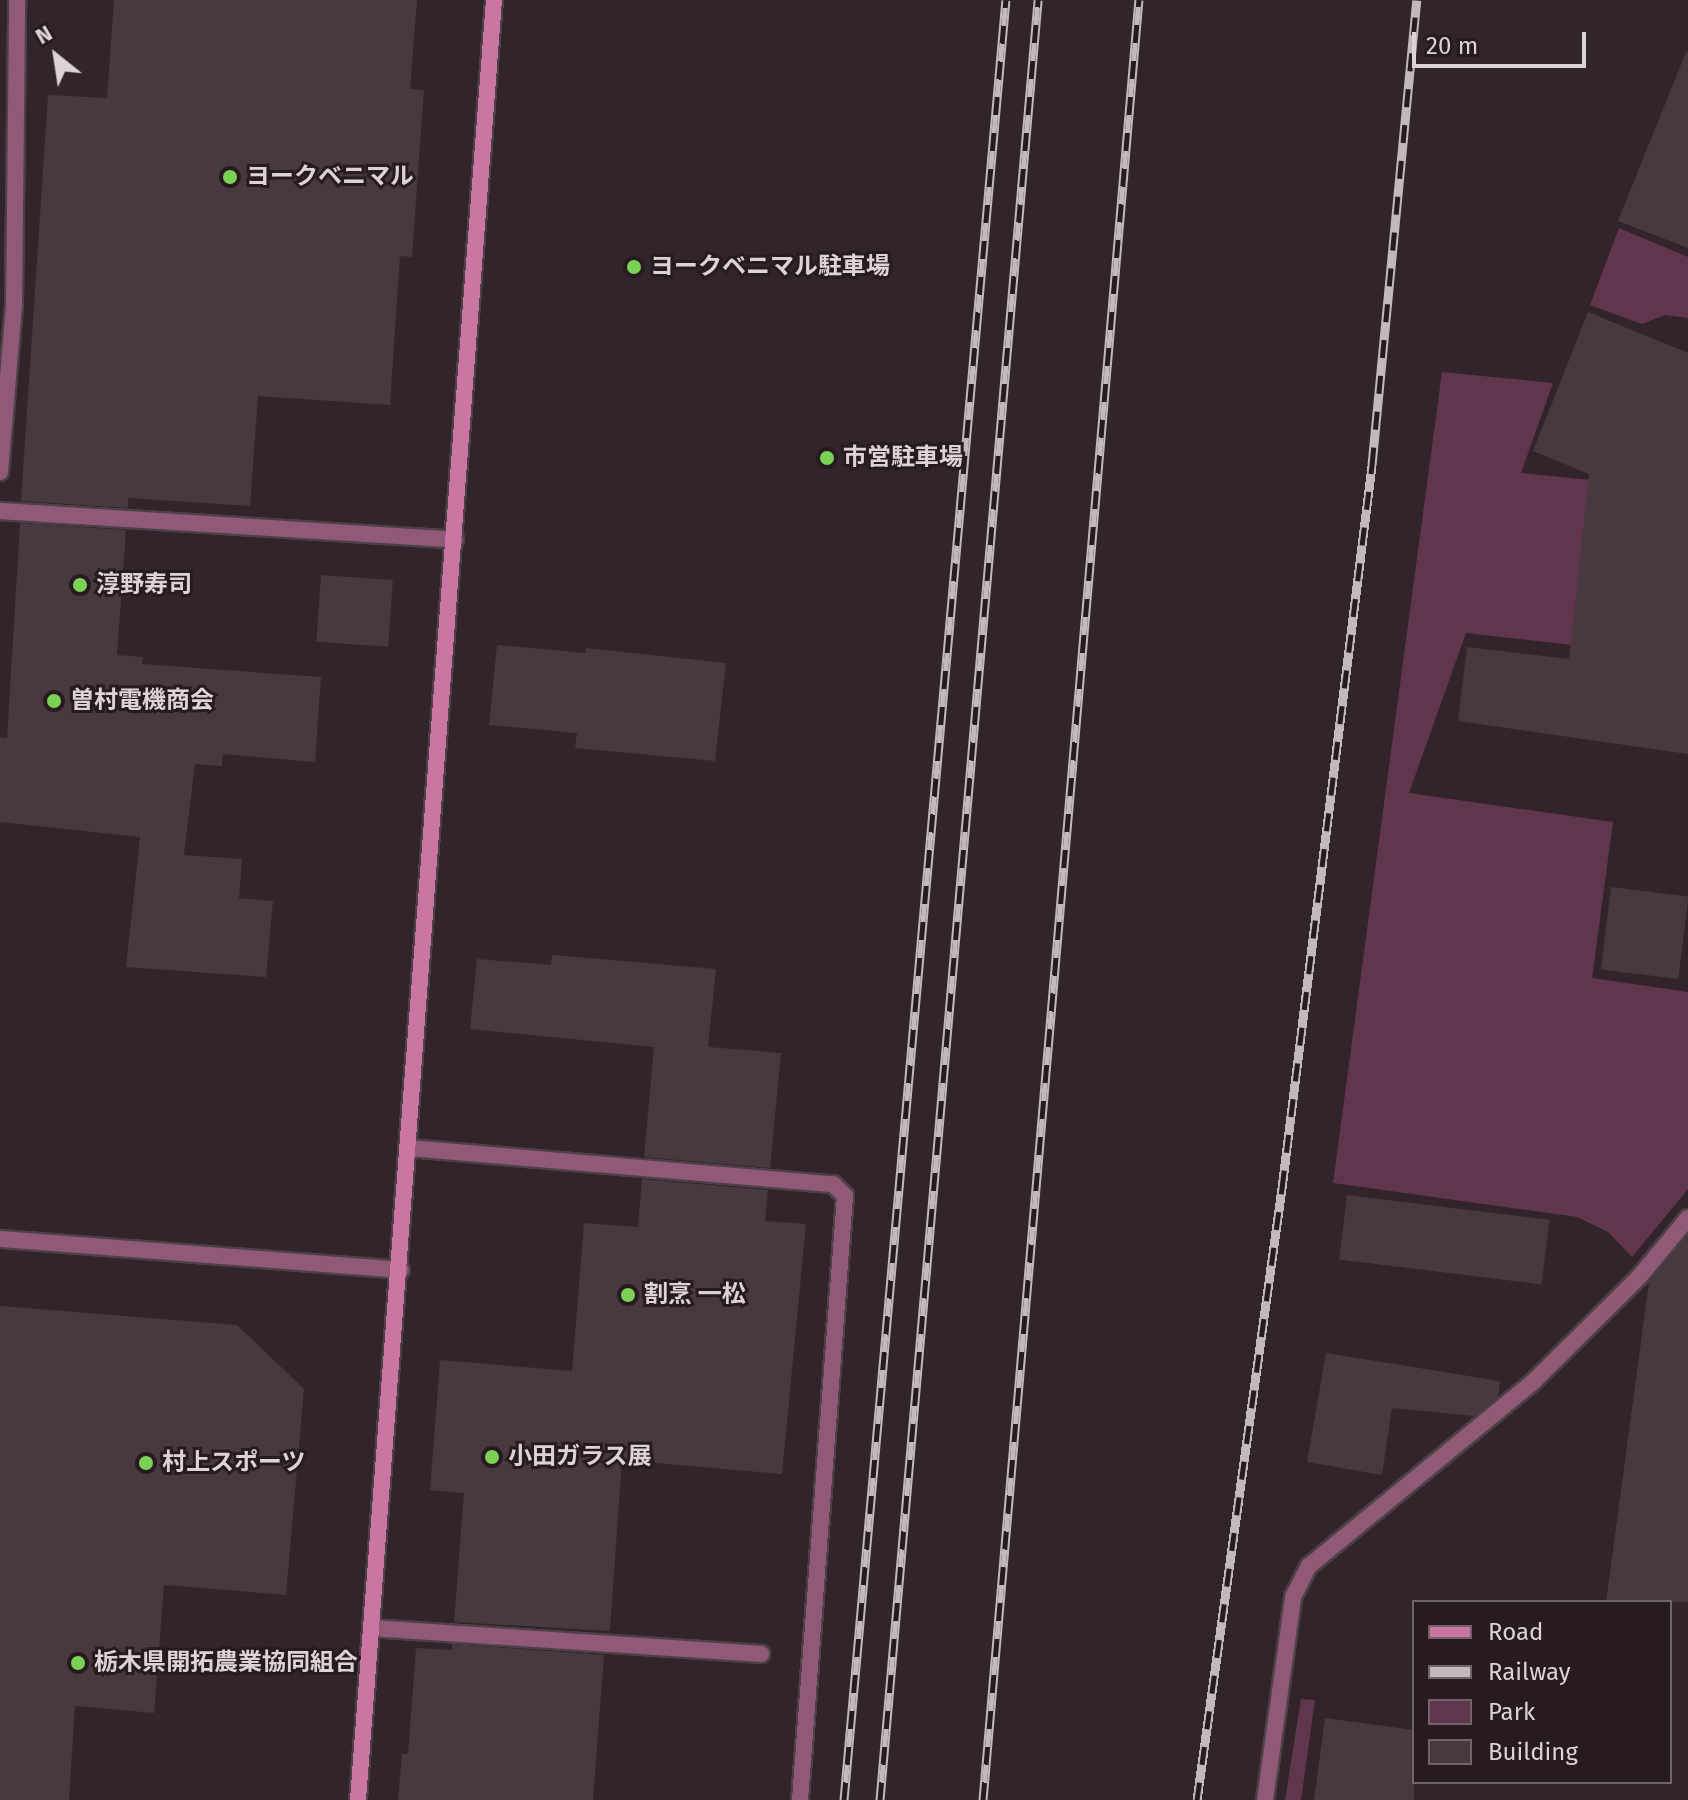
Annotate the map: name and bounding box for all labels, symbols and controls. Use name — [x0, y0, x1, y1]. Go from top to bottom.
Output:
north arrow — [16, 16, 96, 96]
scale bar — [1416, 16, 1590, 66]
text: N — [31, 19, 57, 50]
text: 20 m — [1426, 32, 1478, 60]
place label: ヨークベニマル — [246, 163, 414, 191]
marker: ヨークベニマル — [221, 168, 239, 186]
place label: ヨークベニマル駐車場 — [650, 253, 890, 281]
marker: ヨークベニマル駐車場 — [625, 258, 643, 276]
place label: 市営駐車場 — [843, 444, 963, 472]
marker: 市営駐車場 — [818, 449, 836, 467]
place label: 淳野寿司 — [96, 571, 192, 599]
marker: 淳野寿司 — [71, 576, 89, 594]
place label: 曽村電機商会 — [70, 687, 214, 715]
marker: 曽村電機商会 — [45, 692, 63, 710]
place label: 割烹 一松 — [644, 1281, 746, 1309]
marker: 割烹 一松 — [619, 1286, 637, 1304]
place label: 小田ガラス展 — [508, 1443, 652, 1471]
marker: 小田ガラス展 — [483, 1448, 501, 1466]
place label: 村上スポーツ — [162, 1449, 306, 1477]
marker: 村上スポーツ — [137, 1454, 155, 1472]
legend — [1412, 1600, 1672, 1784]
text: Road — [1488, 1618, 1543, 1646]
place label: 栃木県開拓農業協同組合 — [94, 1649, 358, 1677]
marker: 栃木県開拓農業協同組合 — [69, 1654, 87, 1672]
text: Railway — [1488, 1658, 1571, 1686]
text: Park — [1488, 1698, 1535, 1726]
text: Building — [1488, 1738, 1578, 1766]

